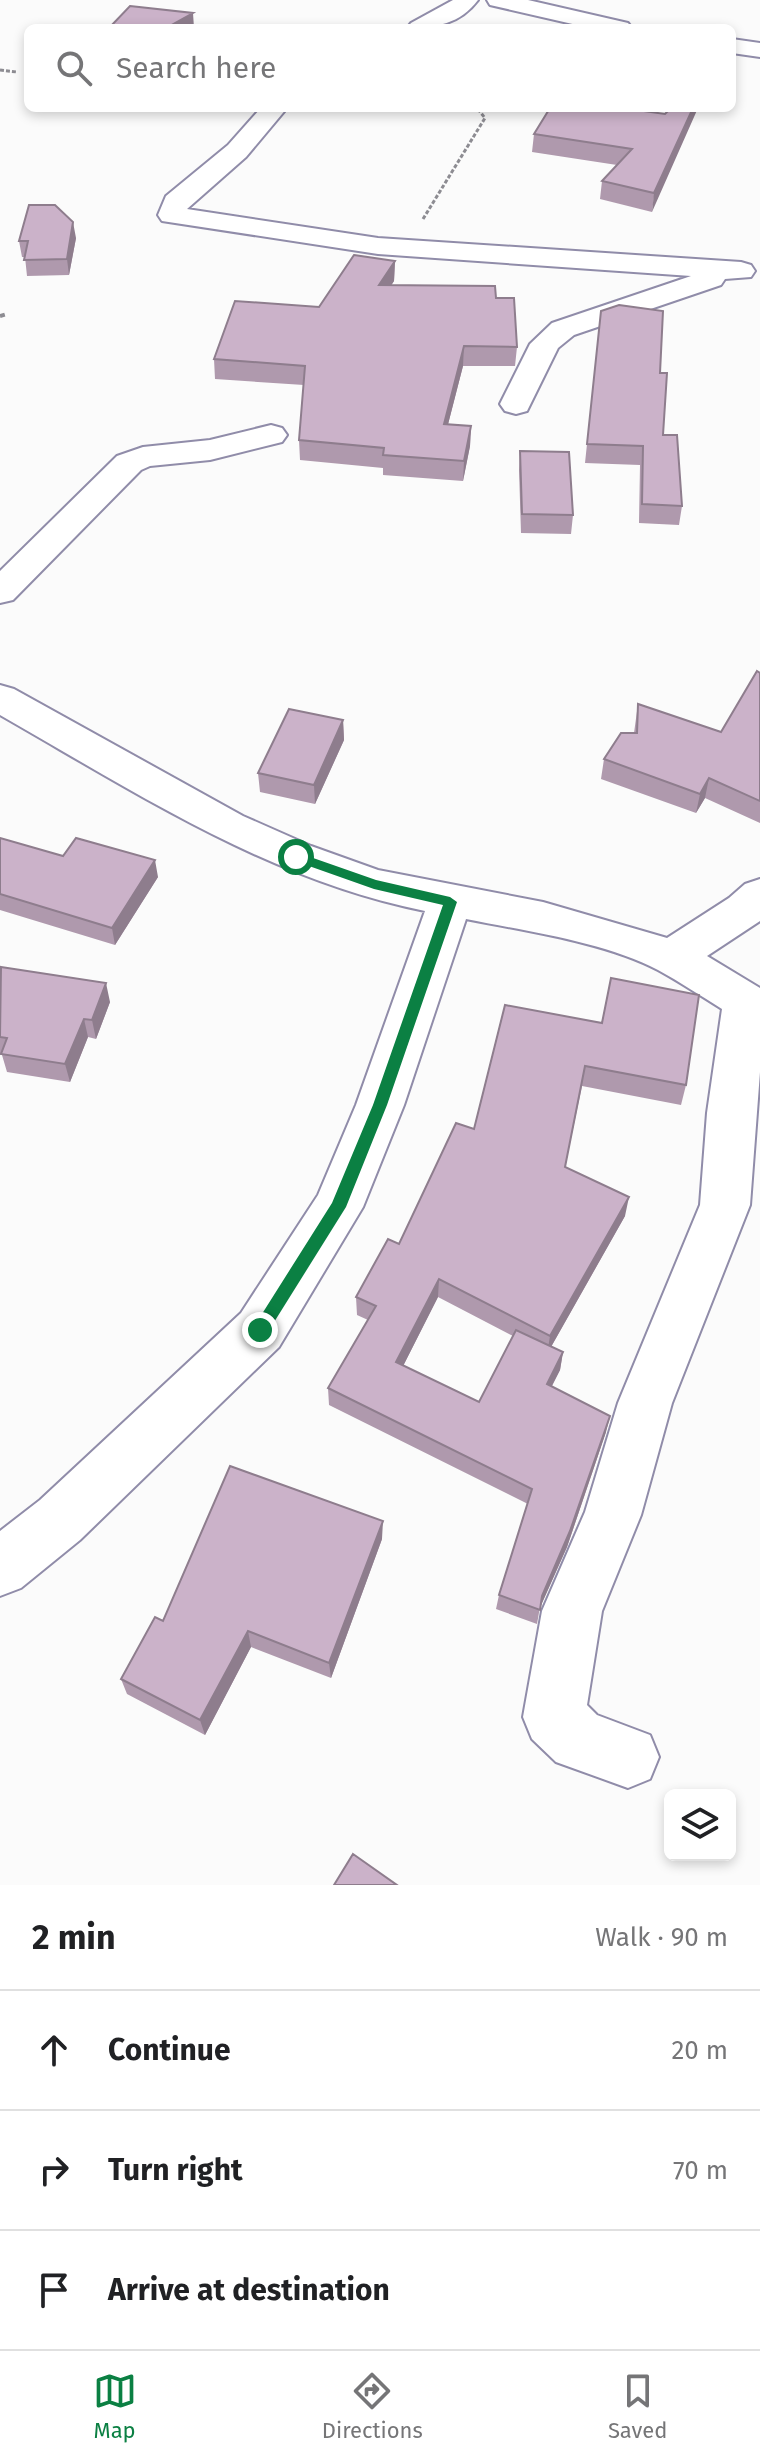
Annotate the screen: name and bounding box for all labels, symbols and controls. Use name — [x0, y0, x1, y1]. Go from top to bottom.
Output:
search box — [24, 24, 736, 112]
icon: search — [52, 46, 96, 90]
text: Search here — [116, 50, 276, 86]
route start — [278, 839, 314, 875]
route end — [242, 1312, 278, 1348]
map controls — [664, 1789, 736, 1861]
button: layers — [664, 1789, 736, 1861]
text: 2 min — [32, 1917, 116, 1958]
text: Walk · 90 m — [595, 1922, 728, 1953]
icon: ahead — [32, 2028, 76, 2072]
text: Continue — [108, 2032, 231, 2068]
text: 20 m — [671, 2035, 728, 2066]
icon: right — [32, 2148, 76, 2192]
text: Turn right — [108, 2152, 243, 2188]
text: 70 m — [673, 2155, 728, 2186]
icon: arrive — [32, 2268, 76, 2312]
text: Arrive at destination — [108, 2272, 390, 2308]
tab: Map — [93, 2369, 137, 2444]
tab: Directions — [322, 2369, 423, 2444]
tab: Saved — [608, 2369, 667, 2444]

